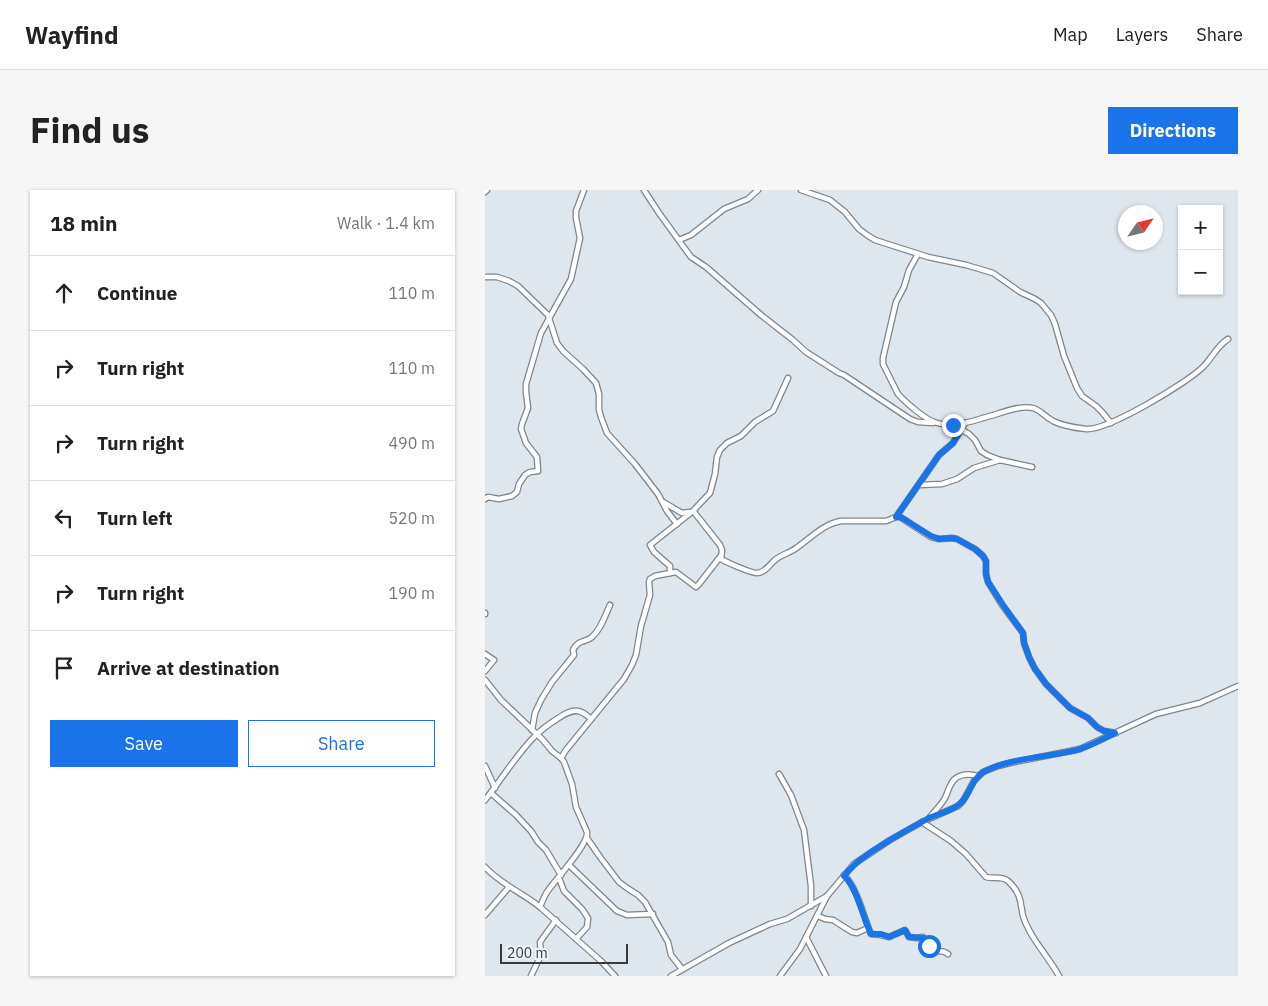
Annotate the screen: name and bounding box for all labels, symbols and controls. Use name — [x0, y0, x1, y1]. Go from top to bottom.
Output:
text: Wayfind — [25, 19, 118, 51]
text: Map — [1053, 23, 1088, 46]
text: Layers — [1116, 23, 1168, 46]
text: Share — [1196, 23, 1243, 46]
text: Find us — [30, 107, 149, 153]
button: Directions — [1108, 107, 1238, 154]
north arrow — [1118, 205, 1163, 250]
map controls — [1178, 205, 1223, 295]
button: + — [1178, 205, 1223, 250]
text: 18 min — [50, 209, 117, 237]
text: Walk · 1.4 km — [337, 213, 435, 233]
button: − — [1178, 250, 1223, 295]
icon: ahead — [50, 279, 78, 307]
text: Continue — [97, 281, 177, 305]
text: 110 m — [388, 283, 435, 303]
icon: right — [50, 354, 78, 382]
text: Turn right — [97, 356, 184, 380]
text: 110 m — [388, 358, 435, 378]
route end — [942, 414, 965, 437]
icon: right — [50, 429, 78, 457]
text: Turn right — [97, 431, 184, 455]
text: 490 m — [388, 433, 435, 453]
icon: left — [50, 504, 78, 532]
text: Turn left — [97, 506, 173, 530]
text: 520 m — [388, 508, 435, 528]
icon: right — [50, 579, 78, 607]
text: Turn right — [97, 581, 184, 605]
text: 190 m — [388, 583, 435, 603]
icon: arrive — [50, 654, 78, 682]
text: Arrive at destination — [97, 656, 280, 680]
button: Save — [50, 720, 238, 767]
button: Share — [248, 720, 435, 767]
route start — [918, 935, 941, 958]
scale bar — [500, 941, 627, 964]
text: 200 m — [507, 944, 548, 962]

